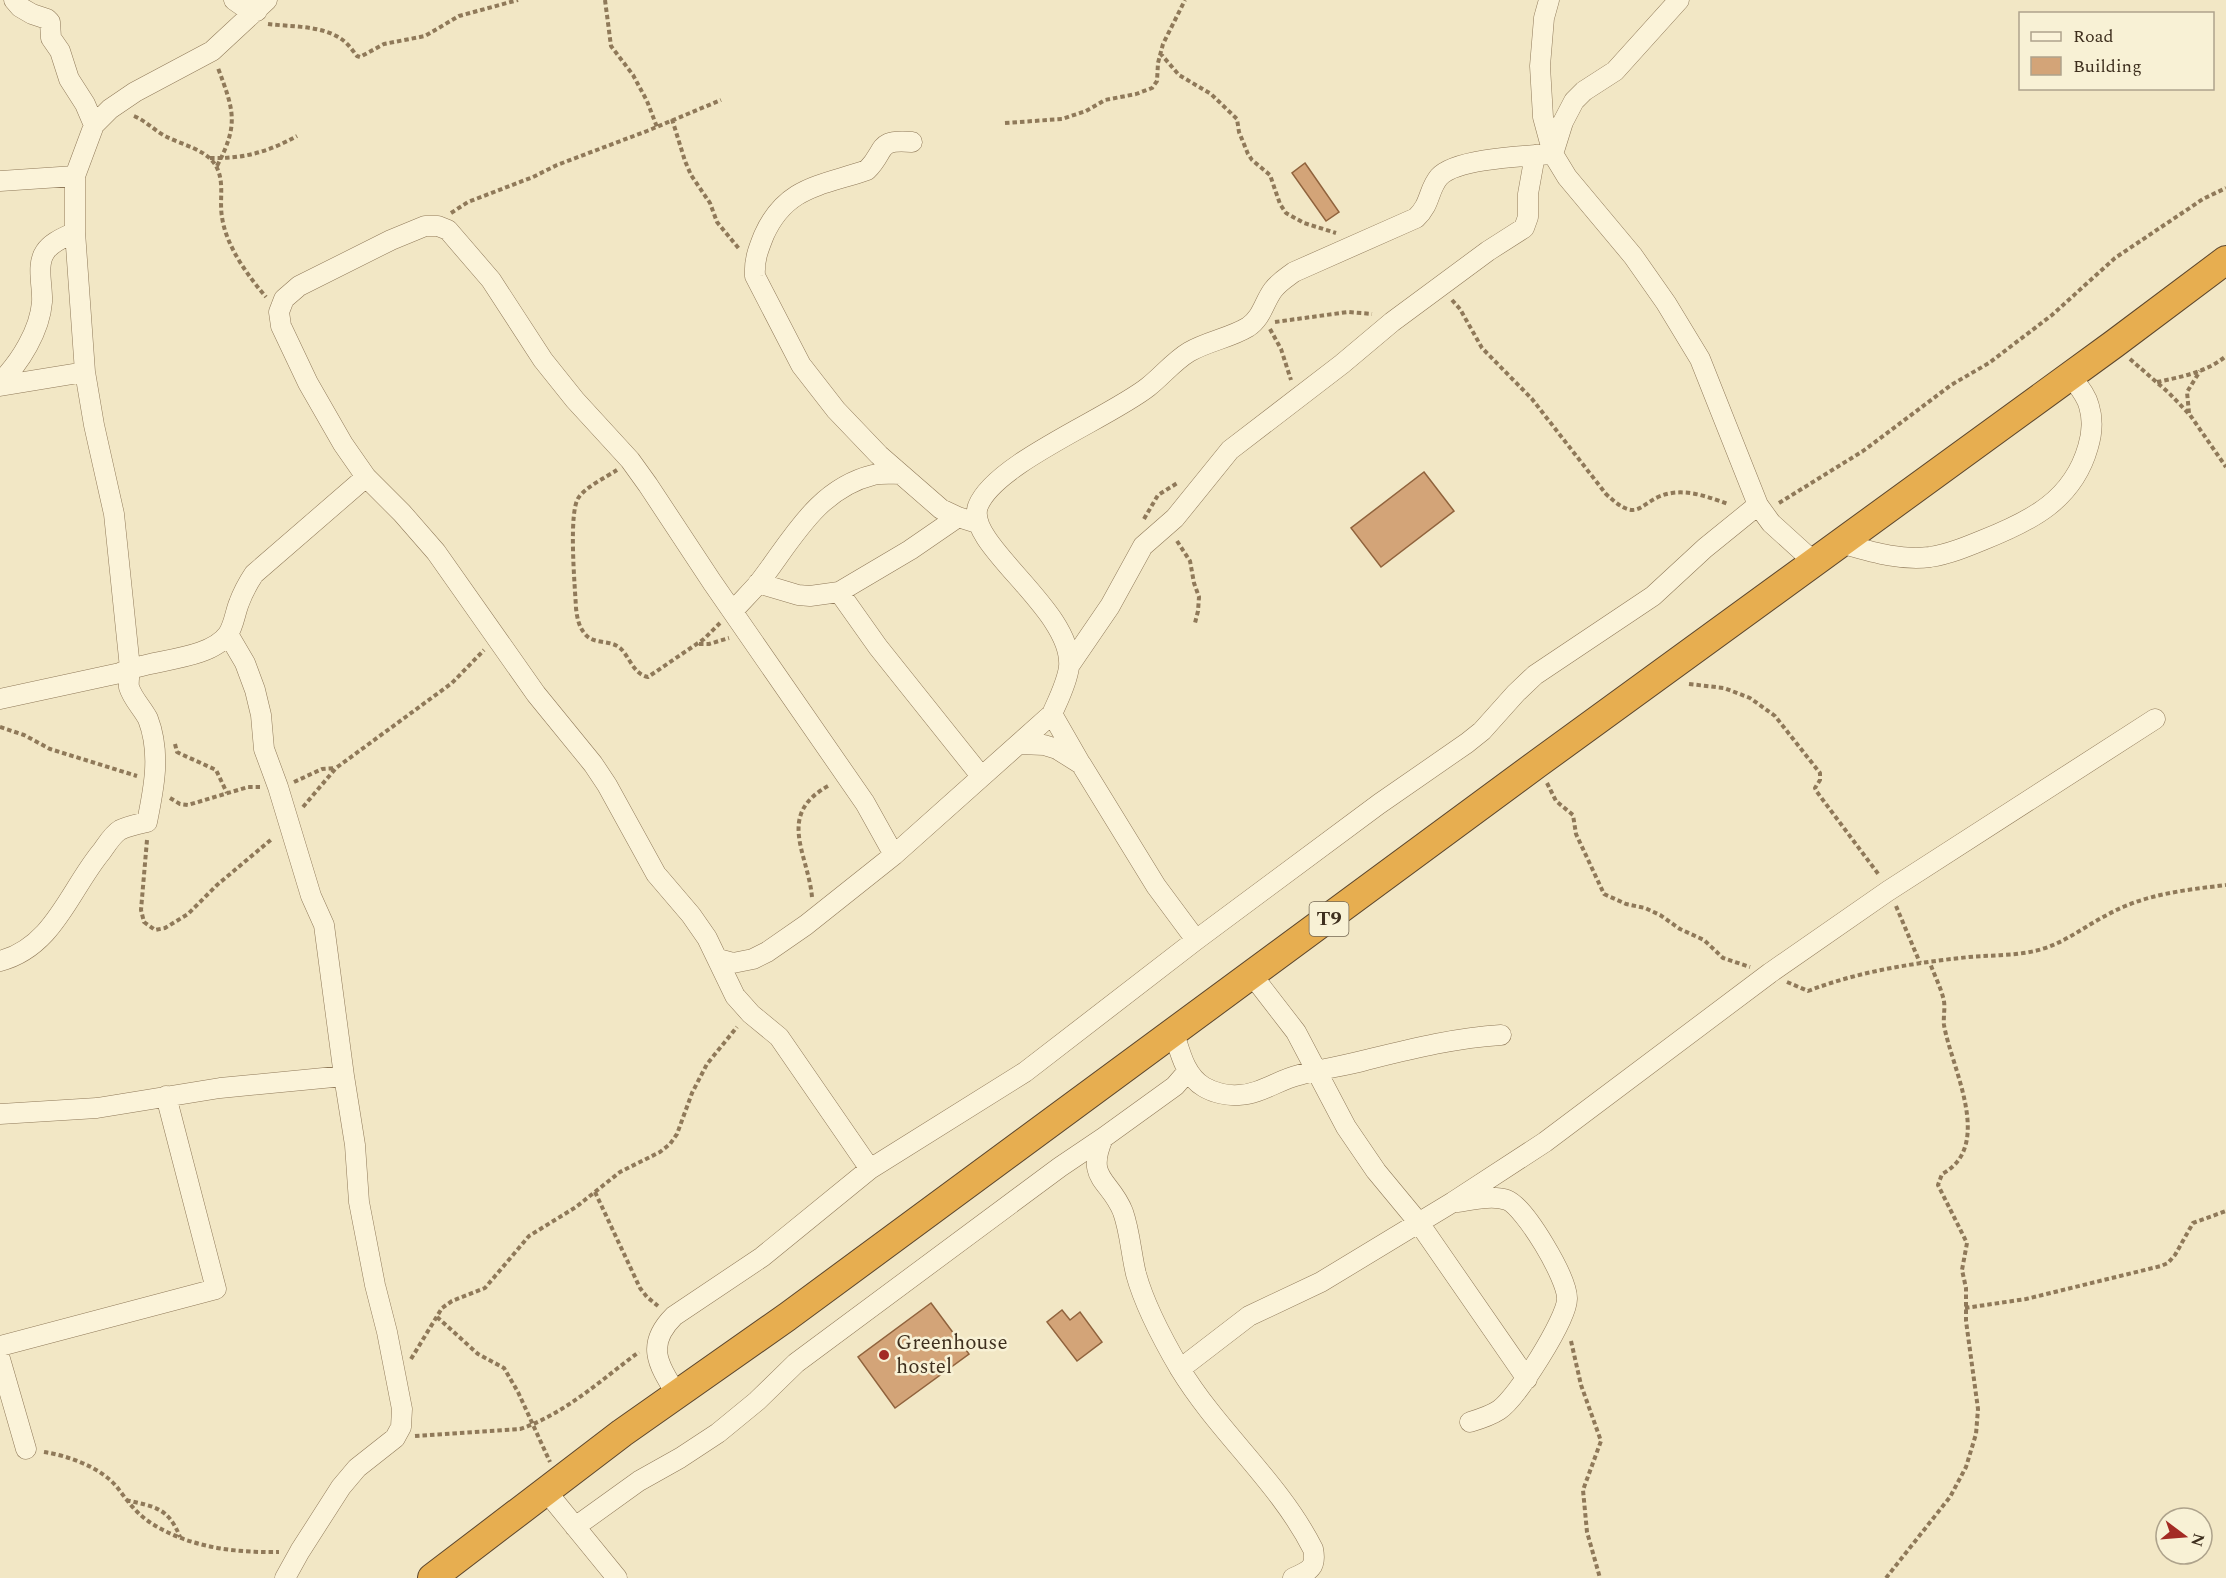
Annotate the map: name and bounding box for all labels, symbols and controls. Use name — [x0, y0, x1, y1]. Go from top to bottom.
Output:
legend — [2019, 12, 2214, 90]
text: Road — [2073, 23, 2114, 50]
text: Building — [2073, 53, 2142, 80]
road number: T9 — [1310, 902, 1348, 936]
place label: Greenhouse hostel — [896, 1327, 1008, 1383]
marker: Greenhouse hostel — [877, 1348, 891, 1362]
north arrow — [2154, 1506, 2214, 1566]
text: N — [2184, 1530, 2211, 1549]

